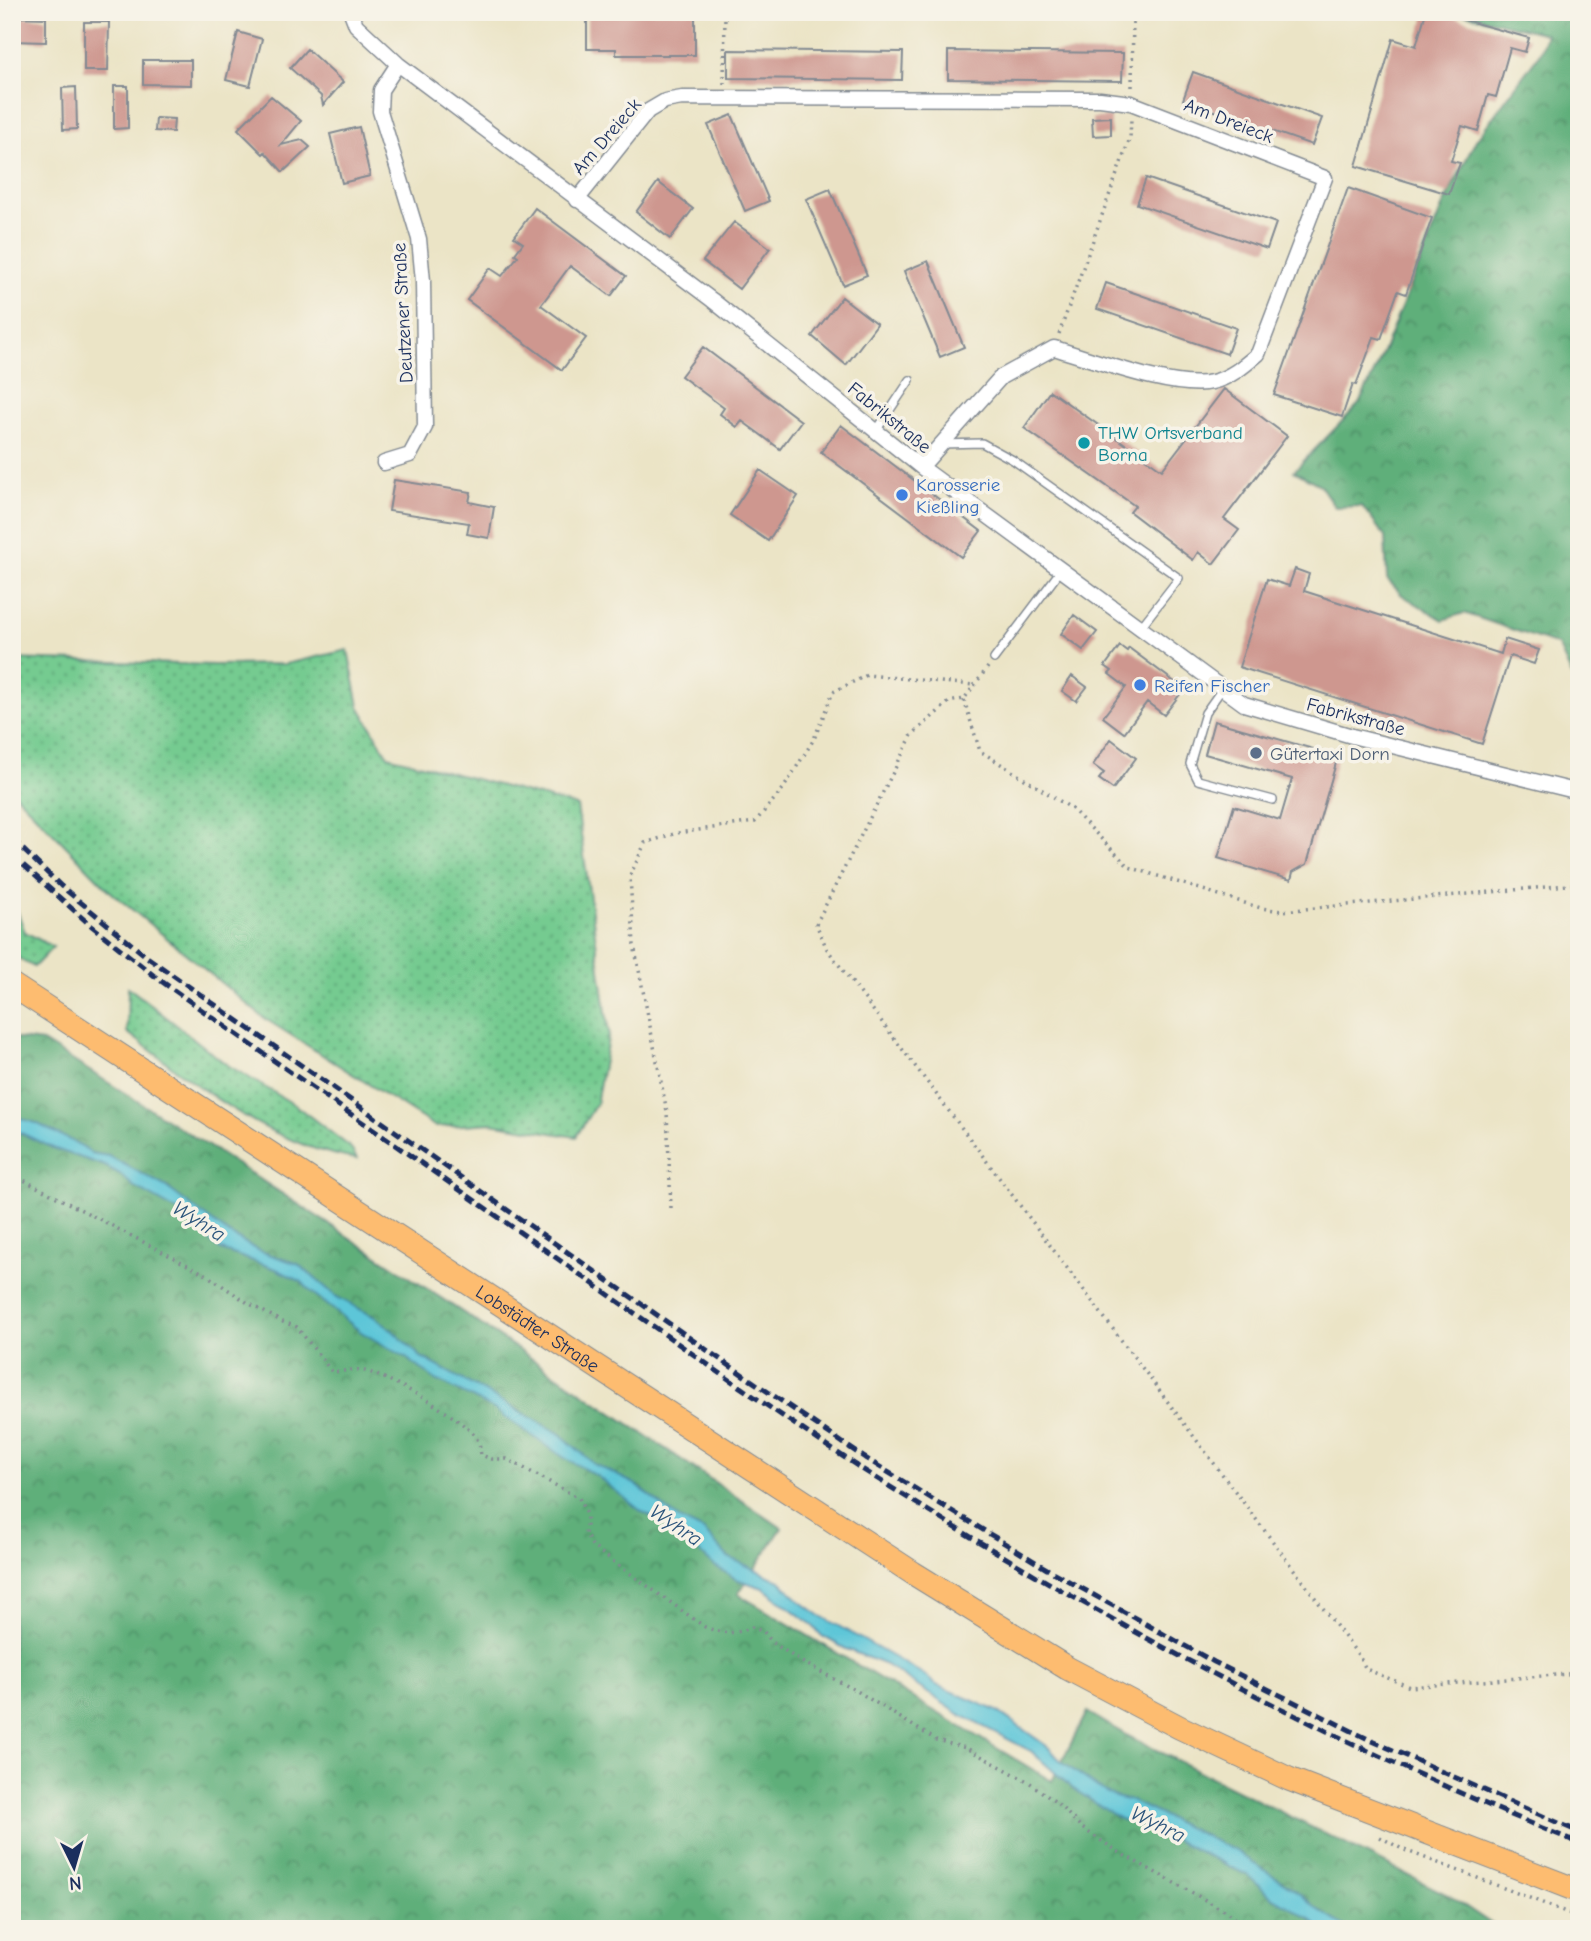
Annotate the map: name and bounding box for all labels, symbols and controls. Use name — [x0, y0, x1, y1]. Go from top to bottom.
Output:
street label: Am Dreieck — [568, 93, 646, 179]
street label: Am Dreieck — [1181, 94, 1277, 148]
street label: Deutzener Straße — [388, 242, 418, 384]
street label: Fabrikstraße — [843, 378, 935, 458]
place label: THW Ortsverband Borna — [1098, 422, 1243, 466]
marker: THW Ortsverband Borna — [1076, 435, 1092, 451]
place label: Karosserie Kießling — [916, 474, 1000, 518]
marker: Karosserie Kießling — [894, 487, 910, 503]
place label: Reifen Fischer — [1154, 675, 1270, 697]
marker: Reifen Fischer — [1132, 677, 1148, 693]
street label: Fabrikstraße — [1304, 693, 1407, 741]
place label: Gütertaxi Dorn — [1270, 743, 1390, 765]
marker: Gütertaxi Dorn — [1248, 745, 1264, 761]
water label: Wyhra — [168, 1196, 230, 1246]
street label: Lobstädter Straße — [472, 1281, 603, 1377]
water label: Wyhra — [645, 1499, 707, 1551]
water label: Wyhra — [1127, 1801, 1189, 1847]
north arrow — [38, 1832, 108, 1902]
text: N — [68, 1871, 83, 1894]

